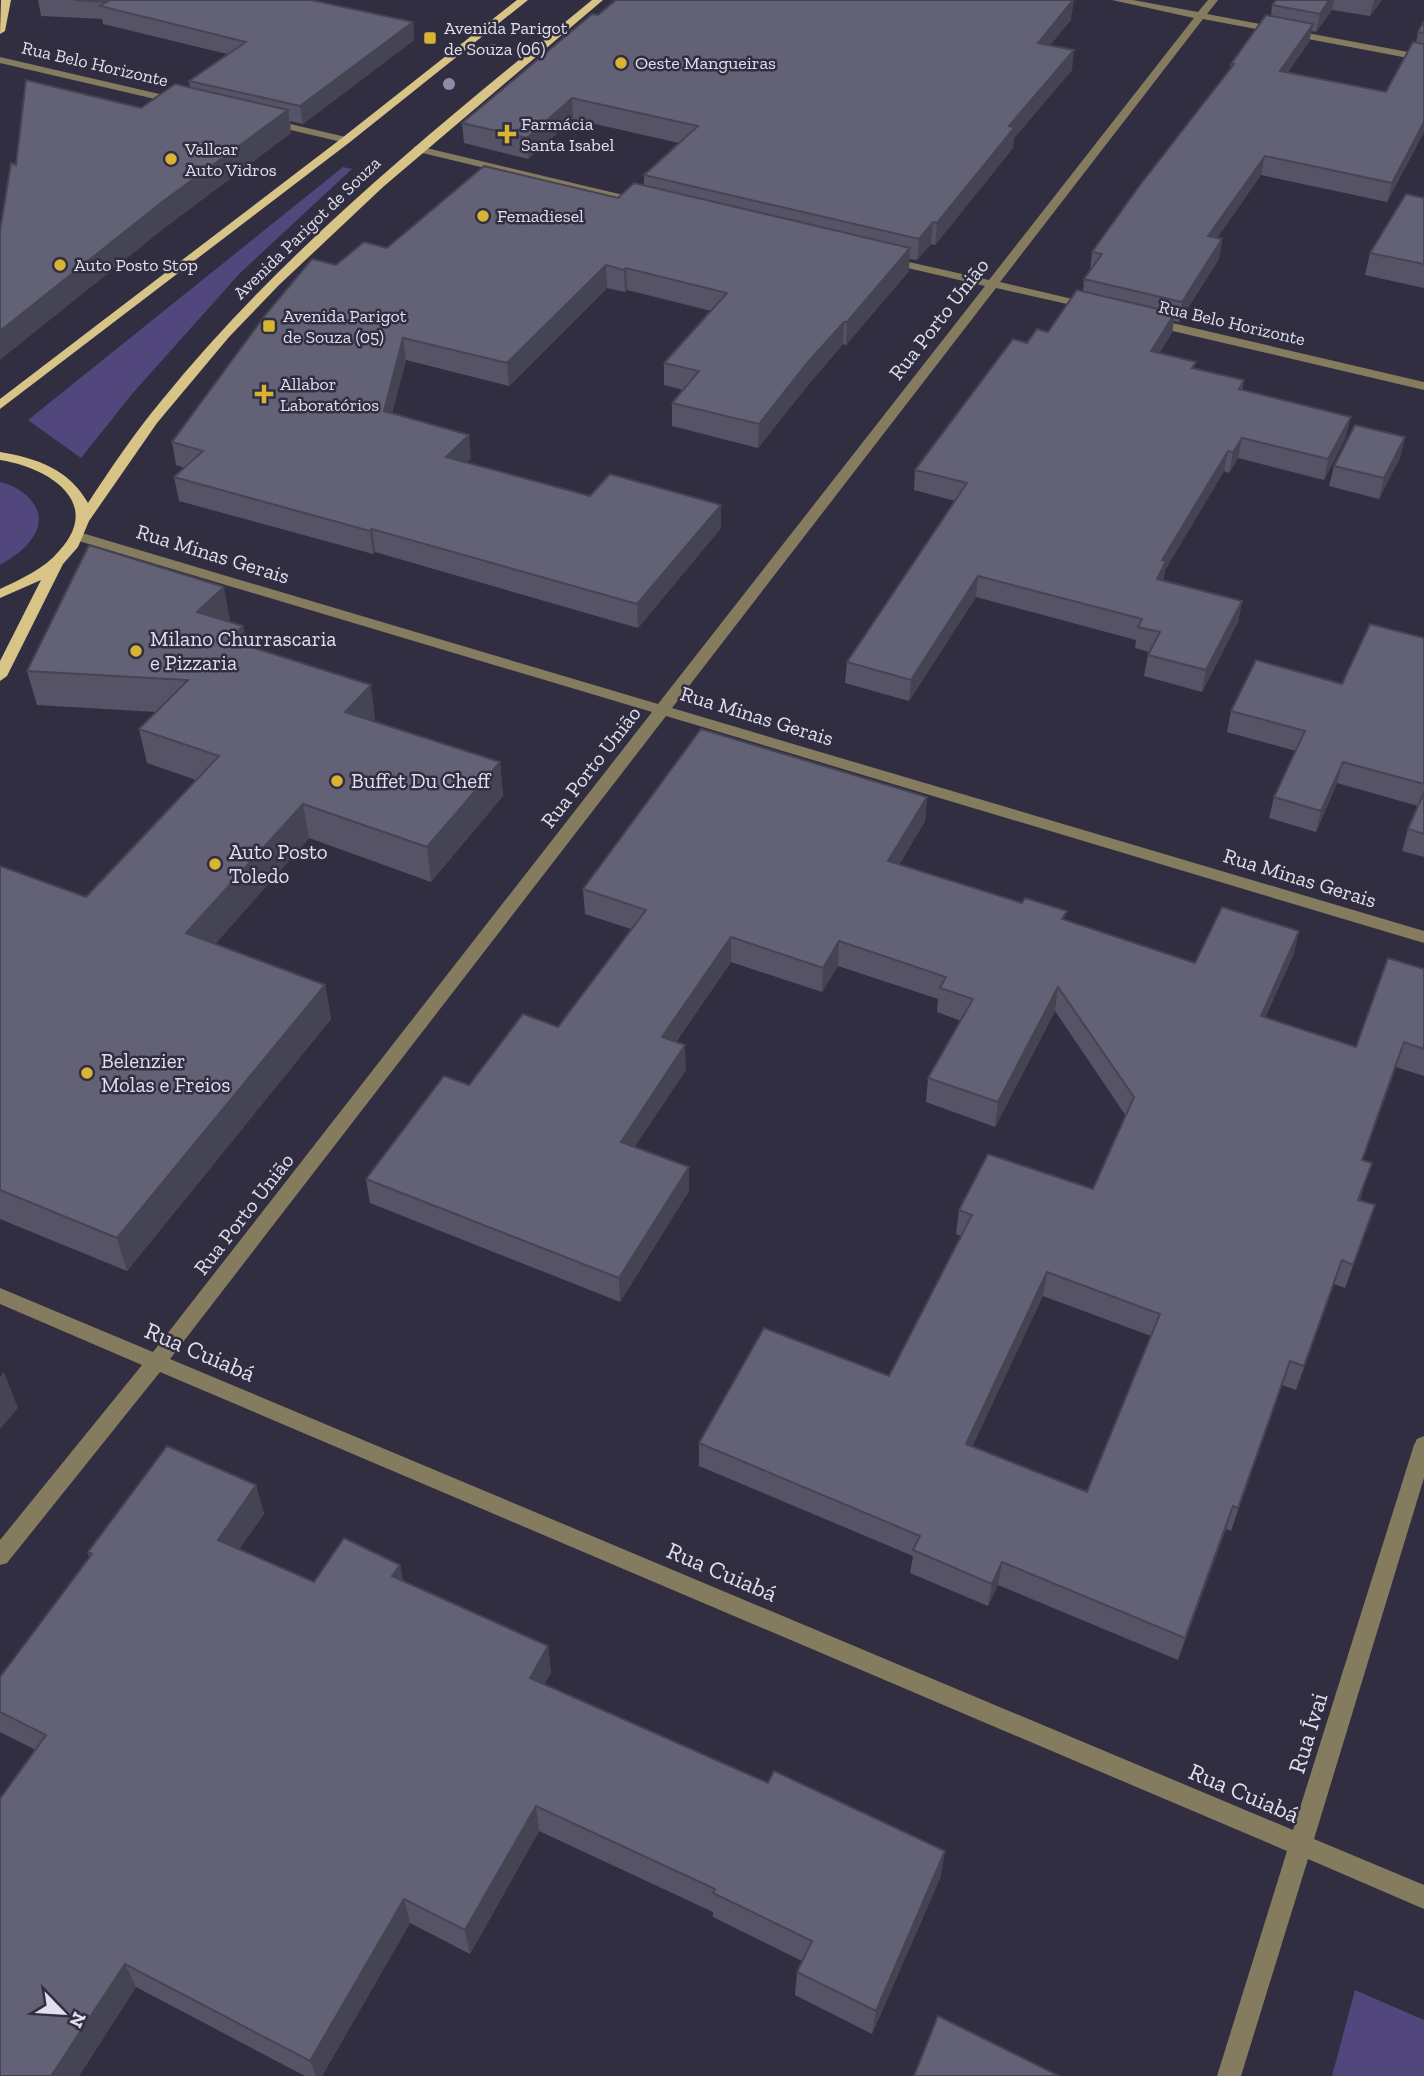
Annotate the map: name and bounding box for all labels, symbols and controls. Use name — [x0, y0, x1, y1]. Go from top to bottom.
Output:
place label: Avenida Parigot de Souza (06) — [444, 17, 568, 60]
marker: Avenida Parigot de Souza (06) — [422, 30, 438, 46]
street label: Rua Belo Horizonte — [20, 36, 170, 92]
place label: Oeste Mangueiras — [635, 52, 776, 74]
marker: Oeste Mangueiras — [613, 55, 629, 71]
place label: Farmácia Santa Isabel — [521, 113, 614, 156]
marker: Farmácia Santa Isabel — [499, 126, 515, 142]
place label: Vallcar Auto Vidros — [184, 138, 277, 181]
marker: Vallcar Auto Vidros — [163, 151, 179, 167]
street label: Avenida Parigot de Souza — [229, 152, 385, 304]
place label: Femadiesel — [497, 205, 584, 227]
marker: Femadiesel — [475, 208, 491, 224]
street label: Rua Porto União — [883, 253, 994, 385]
place label: Auto Posto Stop — [74, 254, 198, 276]
marker: Auto Posto Stop — [52, 257, 68, 273]
street label: Rua Belo Horizonte — [1157, 295, 1307, 351]
place label: Avenida Parigot de Souza (05) — [283, 305, 407, 348]
marker: Avenida Parigot de Souza (05) — [261, 318, 277, 334]
place label: Allabor Laboratórios — [280, 373, 379, 416]
marker: Allabor Laboratórios — [254, 384, 274, 404]
street label: Rua Minas Gerais — [134, 518, 293, 589]
place label: Milano Churrascaria e Pizzaria — [150, 626, 336, 675]
marker: Milano Churrascaria e Pizzaria — [128, 643, 144, 659]
street label: Rua Minas Gerais — [678, 680, 837, 751]
street label: Rua Porto União — [535, 701, 646, 833]
place label: Buffet Du Cheff — [351, 768, 492, 793]
marker: Buffet Du Cheff — [329, 773, 345, 789]
place label: Auto Posto Toledo — [229, 839, 328, 888]
street label: Rua Minas Gerais — [1221, 842, 1380, 913]
marker: Auto Posto Toledo — [207, 856, 223, 872]
place label: Belenzier Molas e Freios — [101, 1048, 230, 1097]
marker: Belenzier Molas e Freios — [79, 1065, 95, 1081]
street label: Rua Porto União — [188, 1148, 299, 1280]
street label: Rua Cuiabá — [141, 1315, 260, 1388]
street label: Rua Cuiabá — [663, 1535, 782, 1608]
street label: Rua Ívai — [1282, 1689, 1334, 1777]
street label: Rua Cuiabá — [1185, 1756, 1304, 1829]
north arrow — [28, 1978, 98, 2048]
text: N — [64, 2009, 91, 2031]

